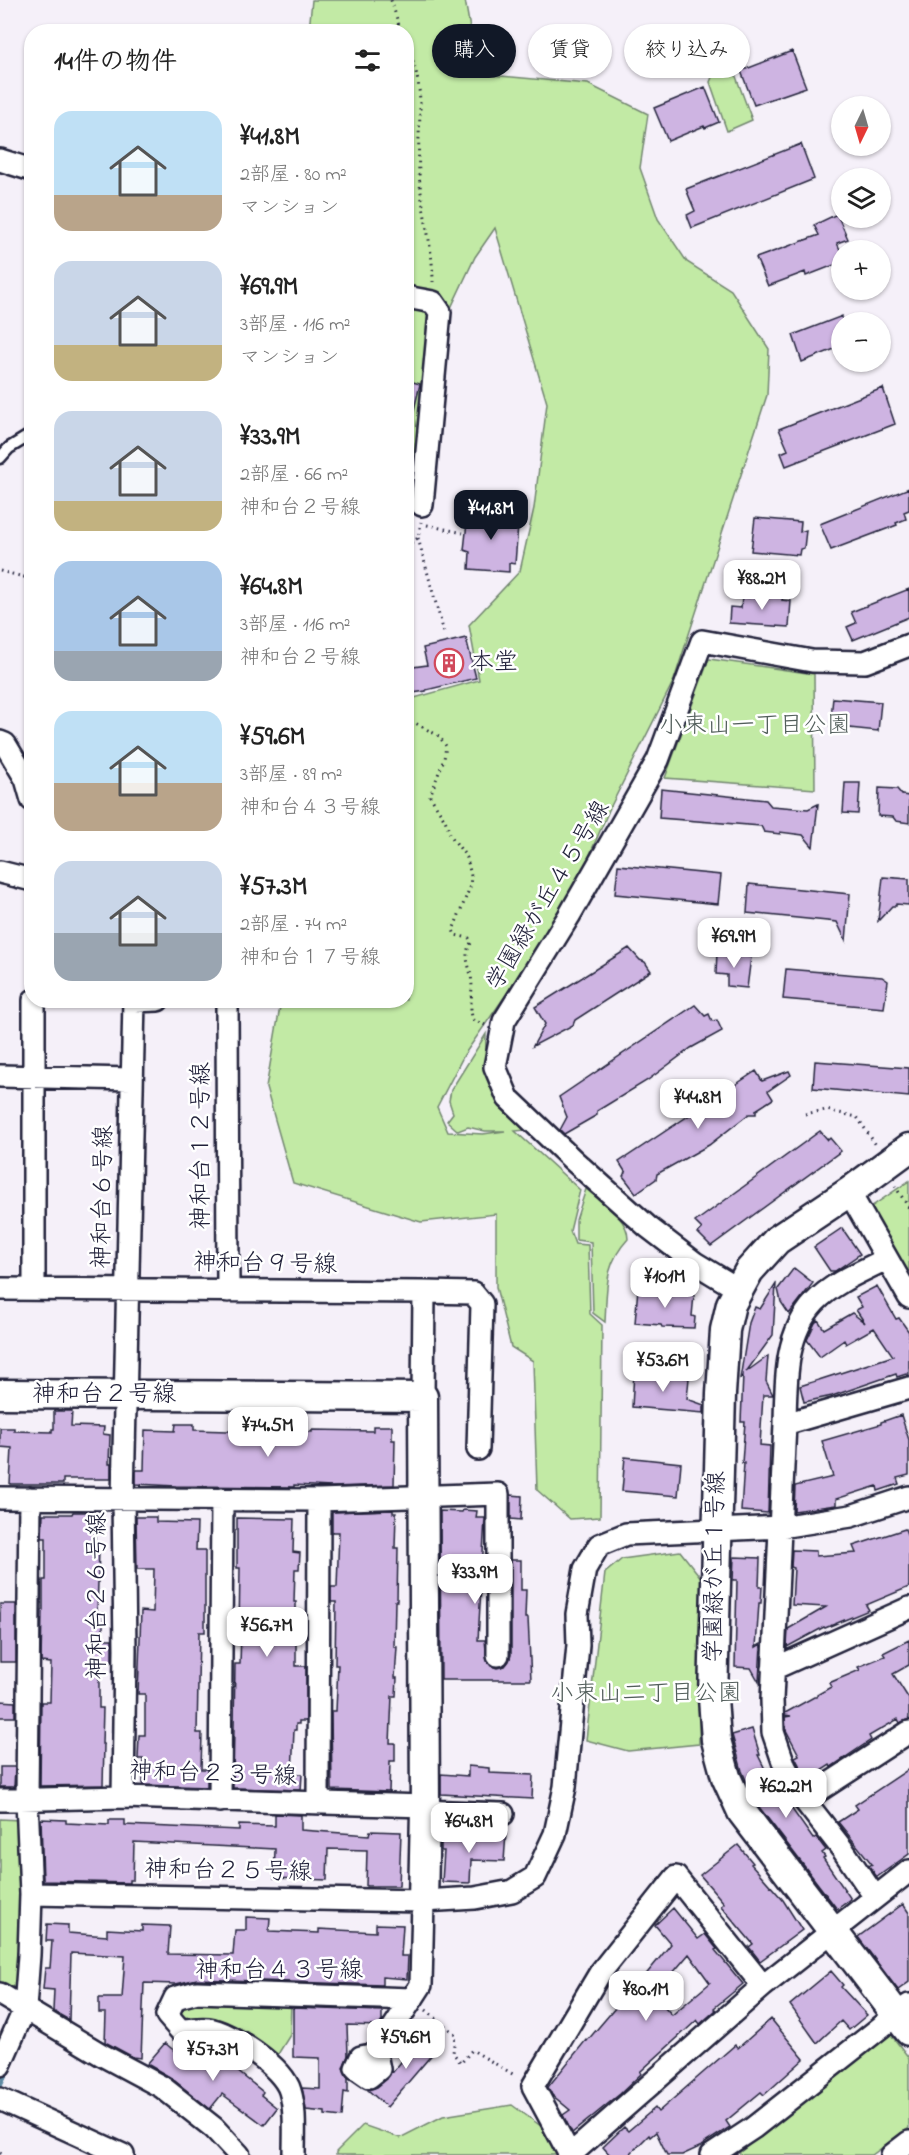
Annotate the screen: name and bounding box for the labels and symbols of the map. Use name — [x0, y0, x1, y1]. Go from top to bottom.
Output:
north arrow — [831, 96, 891, 156]
pin: ¥41.8M — [442, 490, 540, 541]
pin: ¥88.2M — [713, 560, 811, 611]
place label: 本堂 — [470, 646, 518, 681]
building icon: 本堂 — [433, 647, 465, 679]
park label: 小束山一丁目公園 — [659, 709, 851, 744]
street label: 学園緑が丘４５号線 — [478, 794, 620, 998]
pin: ¥69.9M — [685, 918, 783, 969]
street label: 神和台１２号線 — [185, 1062, 220, 1230]
pin: ¥44.8M — [649, 1079, 747, 1130]
street label: 神和台６号線 — [85, 1125, 123, 1269]
street label: 神和台９号線 — [193, 1246, 337, 1284]
pin: ¥101M — [623, 1258, 707, 1309]
pin: ¥53.6M — [614, 1342, 712, 1393]
street label: 神和台２号線 — [32, 1378, 176, 1413]
pin: ¥74.5M — [219, 1407, 317, 1458]
street label: 学園緑が丘１号線 — [697, 1471, 735, 1663]
street label: 神和台２６号線 — [81, 1512, 116, 1680]
pin: ¥33.9M — [426, 1554, 524, 1605]
pin: ¥56.7M — [218, 1607, 316, 1658]
park label: 小束山二丁目公園 — [550, 1677, 742, 1712]
street label: 神和台２３号線 — [128, 1755, 298, 1795]
pin: ¥62.2M — [737, 1768, 835, 1819]
pin: ¥64.8M — [420, 1803, 518, 1854]
street label: 神和台２５号線 — [144, 1853, 312, 1891]
street label: 神和台４３号線 — [195, 1954, 363, 1989]
pin: ¥80.1M — [597, 1971, 695, 2022]
pin: ¥59.6M — [357, 2019, 455, 2070]
pin: ¥57.3M — [164, 2031, 262, 2082]

